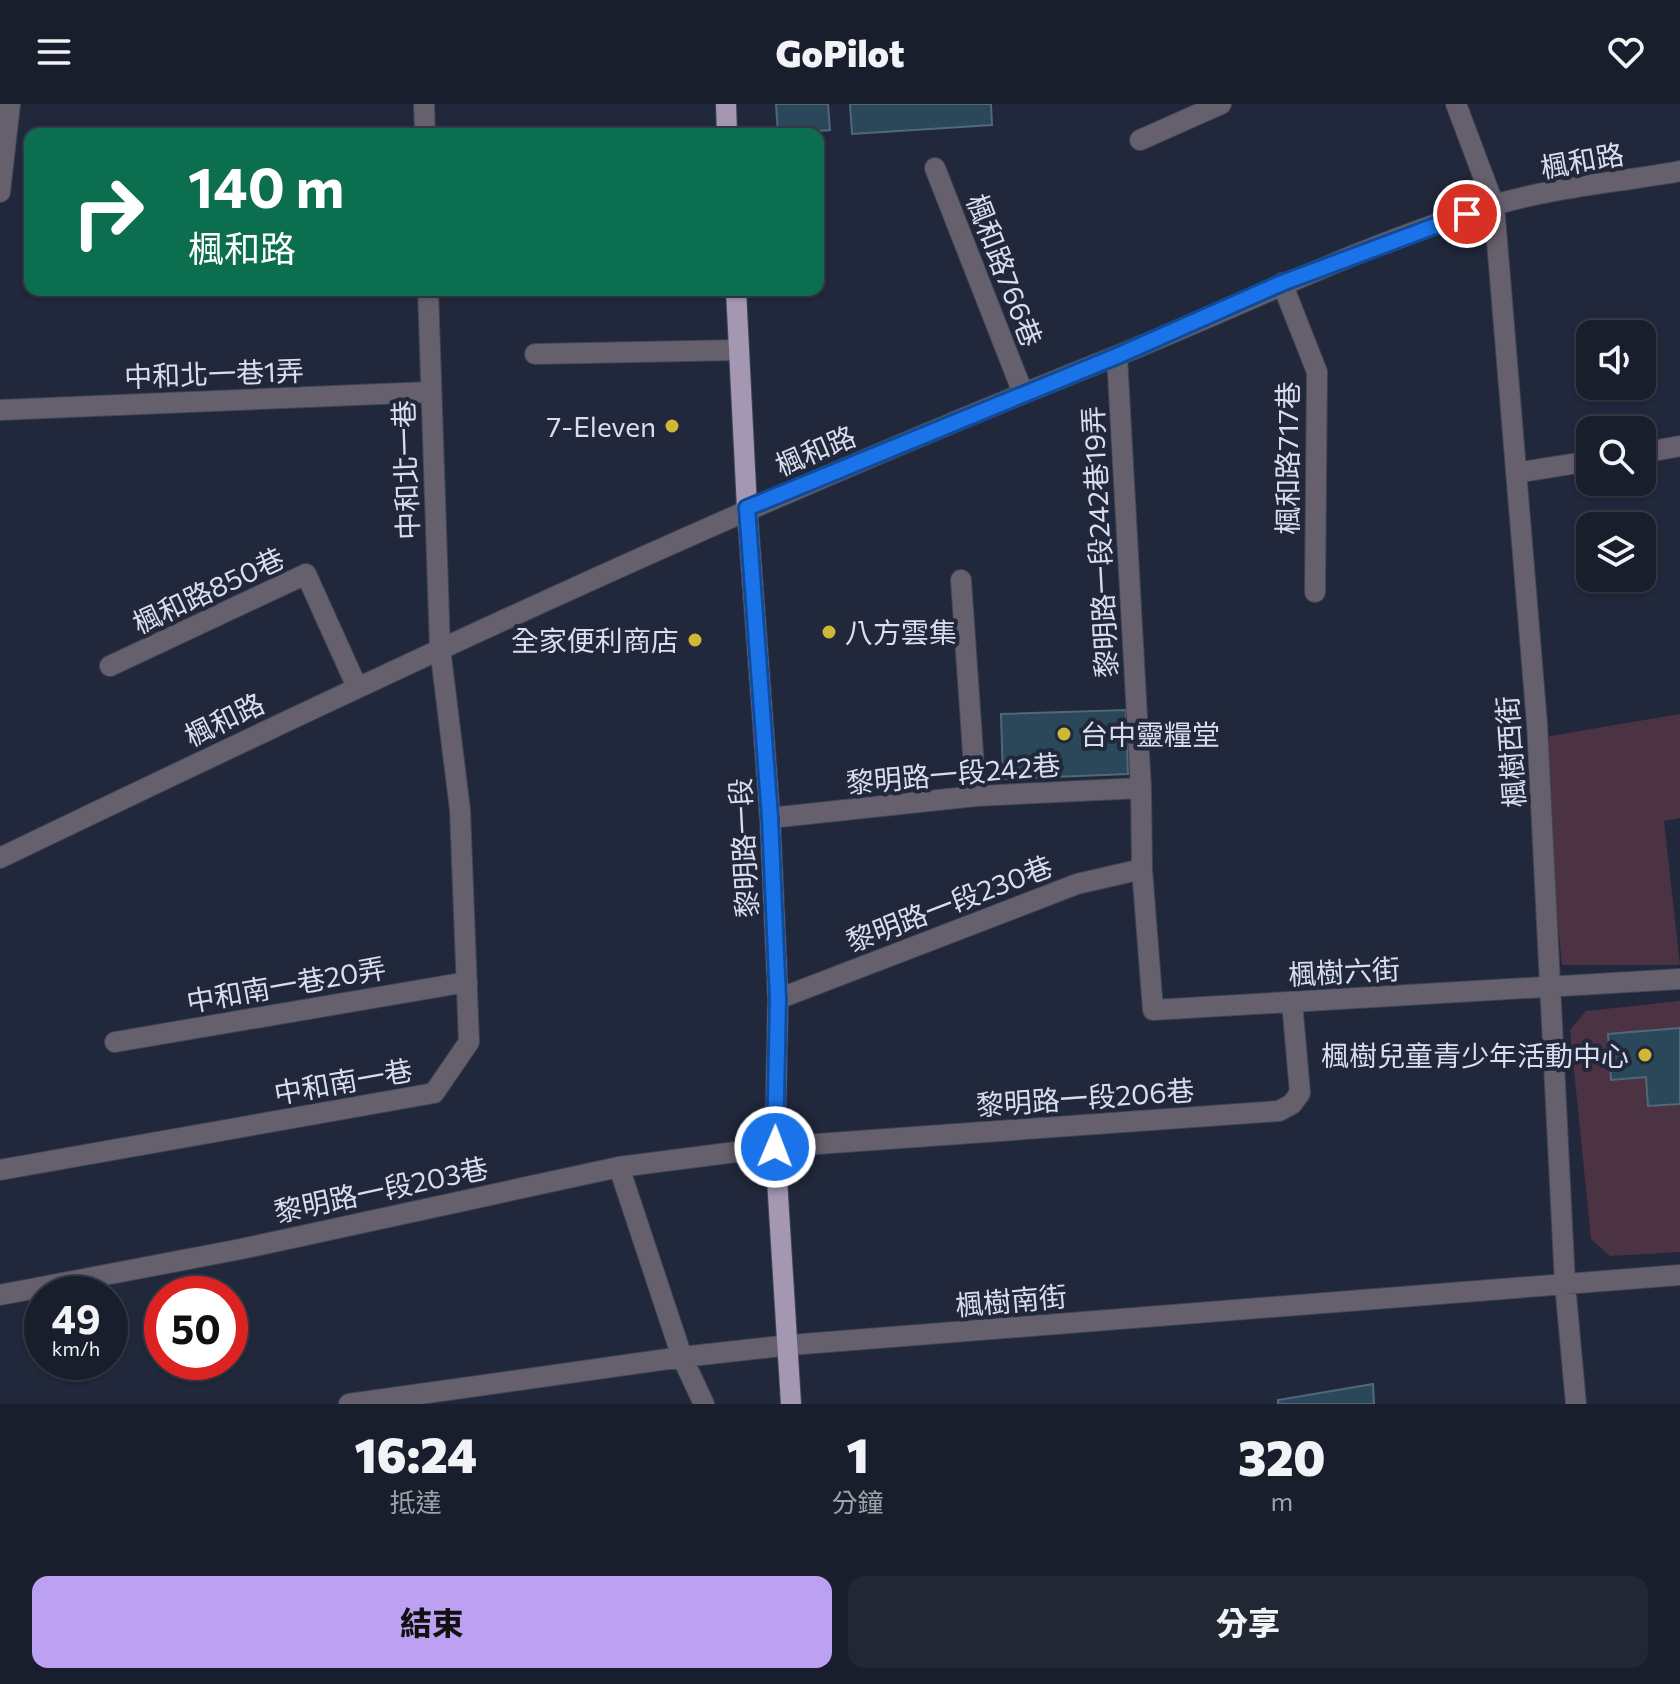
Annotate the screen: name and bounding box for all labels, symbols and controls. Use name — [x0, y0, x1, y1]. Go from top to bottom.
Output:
icon: menu — [32, 30, 76, 74]
text: GoPilot — [775, 30, 905, 74]
icon: heart — [1604, 30, 1648, 74]
street label: 楓和路 — [1538, 136, 1626, 184]
text: 140 m — [188, 151, 344, 220]
icon: right — [56, 160, 160, 264]
pin — [1433, 180, 1501, 248]
street label: 楓和路766巷 — [960, 189, 1050, 351]
icon: arrive — [1445, 192, 1489, 236]
text: 楓和路 — [188, 225, 296, 269]
map controls — [1576, 320, 1656, 592]
button: sound — [1576, 320, 1656, 400]
street label: 中和北一巷1弄 — [123, 353, 305, 393]
street label: 楓和路717巷 — [1270, 381, 1304, 535]
street label: 中和北一巷 — [386, 399, 424, 541]
street label: 黎明路一段242巷19弄 — [1075, 405, 1123, 679]
place label: 7-Eleven — [547, 409, 656, 443]
button: search — [1576, 416, 1656, 496]
marker: 7-Eleven — [663, 417, 681, 435]
street label: 楓和路 — [770, 418, 860, 482]
button: layers — [1576, 512, 1656, 592]
street label: 楓和路850巷 — [127, 540, 289, 640]
place label: 八方雲集 — [845, 615, 957, 649]
place label: 全家便利商店 — [511, 623, 679, 657]
marker: 八方雲集 — [820, 623, 838, 641]
marker: 全家便利商店 — [686, 631, 704, 649]
street label: 楓和路 — [179, 685, 269, 753]
street label: 楓樹西街 — [1489, 695, 1531, 809]
place label: 台中靈糧堂 — [1080, 717, 1220, 751]
marker: 台中靈糧堂 — [1055, 725, 1073, 743]
street label: 黎明路一段242巷 — [844, 747, 1062, 799]
street label: 黎明路一段 — [722, 777, 764, 919]
street label: 黎明路一段230巷 — [841, 848, 1057, 958]
street label: 中和南一巷20弄 — [184, 950, 388, 1018]
street label: 楓樹六街 — [1287, 951, 1401, 991]
place label: 楓樹兒童青少年活動中心 — [1321, 1038, 1629, 1072]
marker: 楓樹兒童青少年活動中心 — [1636, 1046, 1654, 1064]
street label: 中和南一巷 — [271, 1052, 415, 1110]
street label: 黎明路一段206巷 — [975, 1072, 1195, 1122]
position arrow — [733, 1105, 817, 1189]
street label: 黎明路一段203巷 — [271, 1150, 491, 1228]
speed limit sign: 50 — [144, 1276, 248, 1380]
street label: 楓樹南街 — [954, 1278, 1068, 1322]
text: 49 — [51, 1293, 101, 1342]
text: km/h — [52, 1336, 100, 1360]
text: 16:24 — [354, 1424, 477, 1483]
text: 1 — [846, 1424, 869, 1483]
text: 320 — [1238, 1427, 1326, 1486]
text: m — [1270, 1485, 1293, 1516]
text: 抵達 — [390, 1486, 442, 1517]
text: 分鐘 — [832, 1486, 884, 1517]
button: 結束 — [32, 1576, 832, 1668]
button: 分享 — [848, 1576, 1648, 1668]

